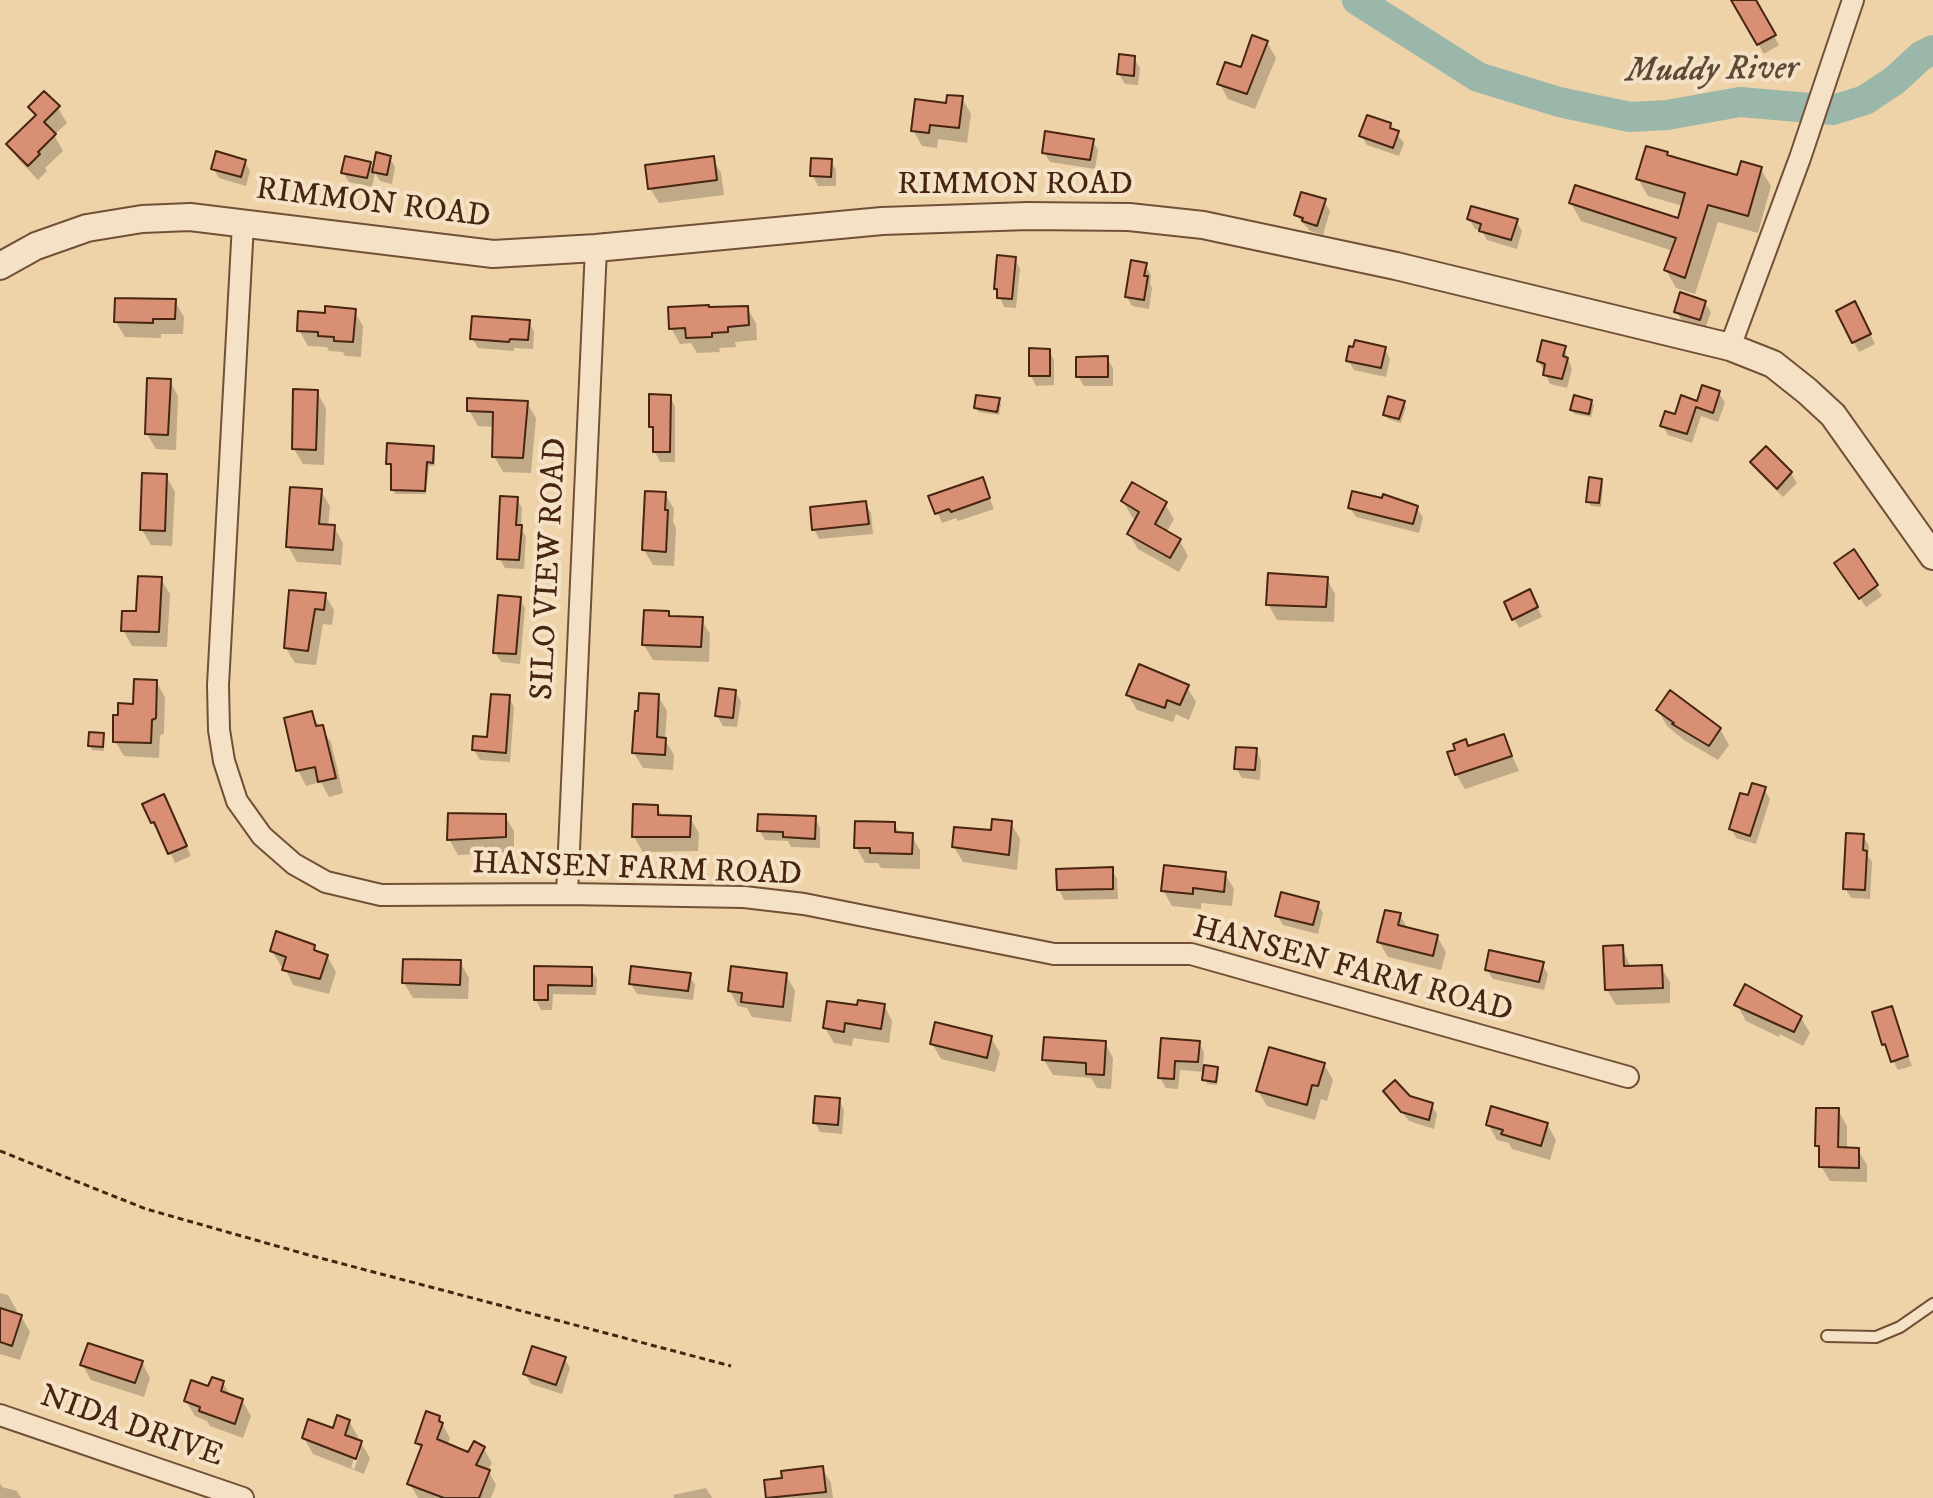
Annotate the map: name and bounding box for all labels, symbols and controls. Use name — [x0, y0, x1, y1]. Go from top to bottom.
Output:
water label: Muddy River — [1625, 50, 1799, 94]
street label: RIMMON ROAD — [897, 167, 1133, 205]
street label: RIMMON ROAD — [254, 172, 492, 238]
street label: SILO VIEW ROAD — [525, 437, 577, 701]
street label: HANSEN FARM ROAD — [471, 846, 803, 896]
street label: HANSEN FARM ROAD — [1188, 910, 1516, 1032]
street label: NIDA DRIVE — [34, 1379, 228, 1477]

